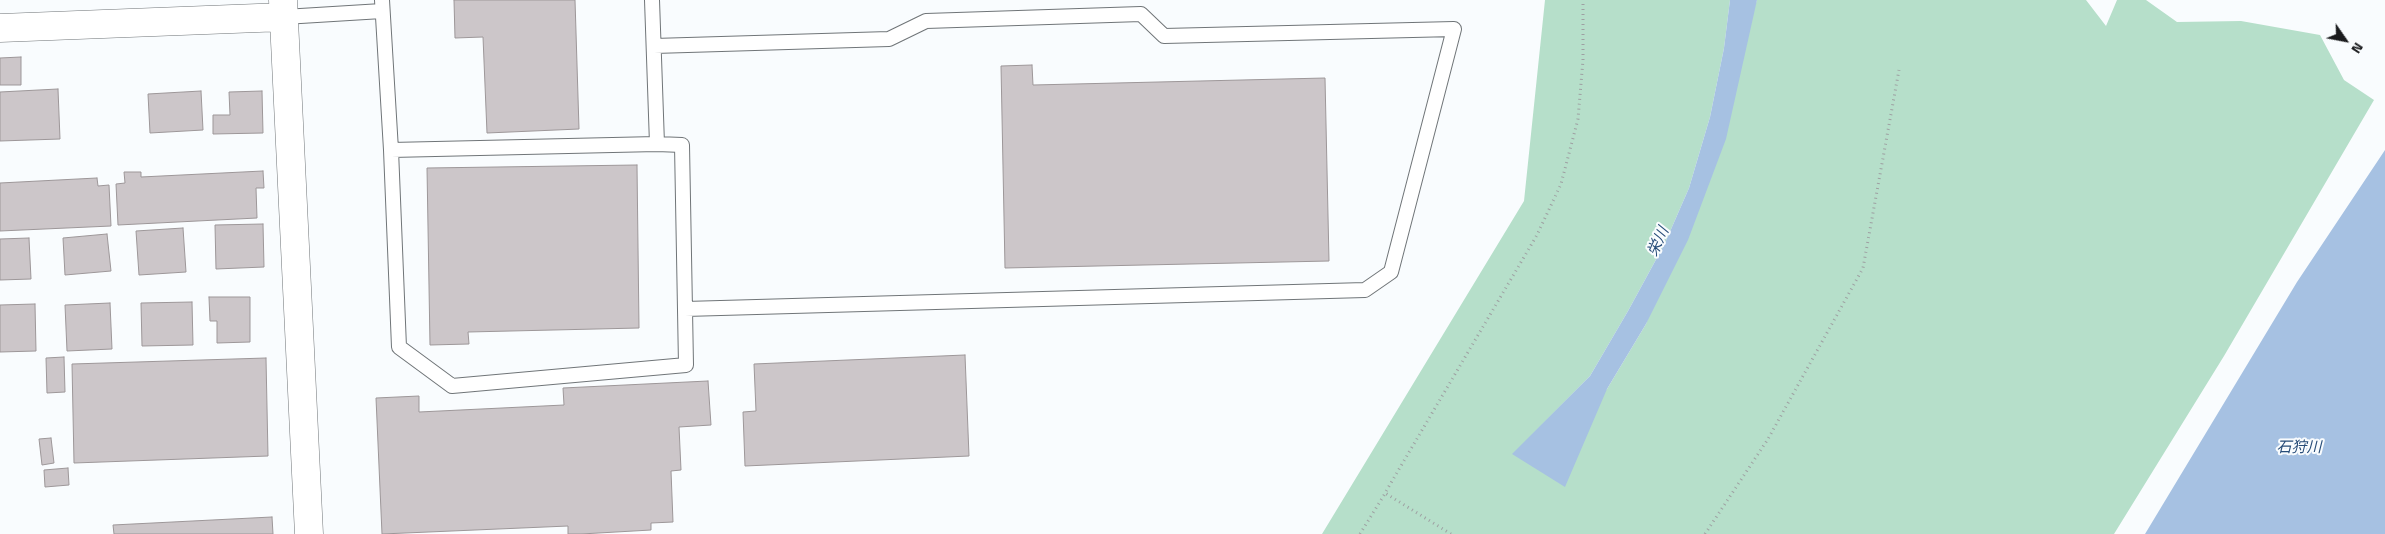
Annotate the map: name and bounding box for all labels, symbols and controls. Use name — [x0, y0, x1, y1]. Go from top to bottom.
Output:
north arrow — [2320, 15, 2370, 65]
text: N — [2347, 39, 2369, 58]
water label: 栄川 — [1645, 225, 1673, 259]
water label: 石狩川 — [2277, 439, 2321, 457]

